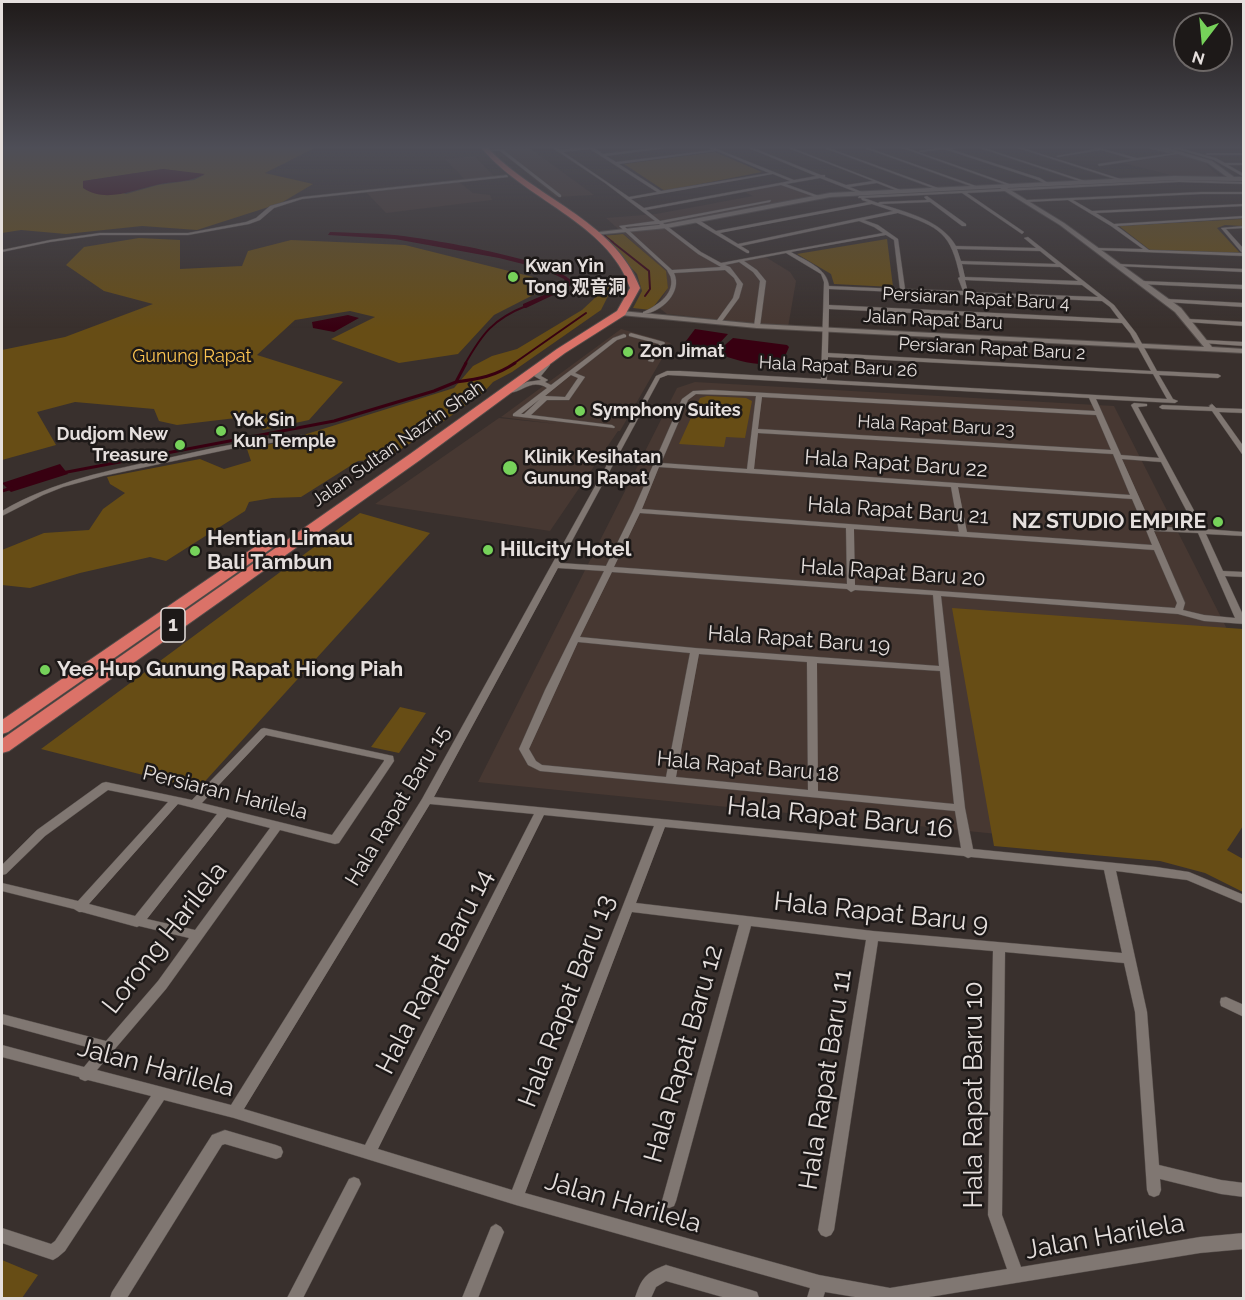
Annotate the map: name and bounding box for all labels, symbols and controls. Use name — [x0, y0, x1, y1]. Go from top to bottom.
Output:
north arrow — [1173, 12, 1233, 72]
text: N — [1190, 47, 1207, 69]
place label: Kwan Yin Tong 观音洞 — [525, 256, 626, 298]
marker: Kwan Yin Tong 观音洞 — [506, 270, 520, 284]
street label: Persiaran Rapat Baru 4 — [882, 283, 1070, 315]
street label: Jalan Rapat Baru — [863, 306, 1003, 334]
street label: Persiaran Rapat Baru 2 — [898, 333, 1086, 365]
place label: Zon Jimat — [640, 341, 724, 363]
marker: Zon Jimat — [621, 345, 635, 359]
park label: Gunung Rapat — [132, 346, 252, 368]
street label: Hala Rapat Baru 26 — [758, 352, 918, 382]
street label: Jalan Sultan Nazrin Shah — [308, 376, 488, 512]
place label: Symphony Suites — [592, 400, 741, 422]
marker: Symphony Suites — [573, 404, 587, 418]
place label: Yok Sin Kun Temple — [233, 410, 336, 452]
street label: Hala Rapat Baru 23 — [857, 411, 1015, 441]
place label: Dudjom New Treasure — [57, 424, 168, 466]
marker: Yok Sin Kun Temple — [214, 424, 228, 438]
marker: Dudjom New Treasure — [173, 438, 187, 452]
street label: Hala Rapat Baru 22 — [804, 445, 988, 483]
place label: Klinik Kesihatan Gunung Rapat — [524, 447, 661, 490]
marker: Klinik Kesihatan Gunung Rapat — [501, 459, 519, 477]
street label: Hala Rapat Baru 21 — [807, 492, 989, 530]
place label: NZ STUDIO EMPIRE — [1012, 509, 1206, 535]
marker: NZ STUDIO EMPIRE — [1211, 515, 1225, 529]
place label: Hentian Limau Bali Tambun — [207, 526, 353, 576]
place label: Hillcity Hotel — [500, 537, 631, 563]
marker: Hillcity Hotel — [481, 543, 495, 557]
marker: Hentian Limau Bali Tambun — [188, 544, 202, 558]
street label: Hala Rapat Baru 20 — [800, 554, 986, 592]
road number: 1 — [161, 608, 185, 642]
street label: Hala Rapat Baru 19 — [707, 621, 891, 659]
place label: Yee Hup Gunung Rapat Hiong Piah — [57, 657, 403, 683]
marker: Yee Hup Gunung Rapat Hiong Piah — [38, 663, 52, 677]
street label: Hala Rapat Baru 15 — [340, 721, 456, 891]
street label: Hala Rapat Baru 18 — [656, 746, 840, 788]
street label: Persiaran Harilela — [140, 760, 310, 826]
street label: Hala Rapat Baru 16 — [725, 791, 955, 845]
street label: Lorong Harilela — [96, 856, 234, 1020]
street label: Hala Rapat Baru 14 — [370, 864, 500, 1080]
street label: Hala Rapat Baru 9 — [772, 886, 990, 940]
street label: Hala Rapat Baru 13 — [512, 890, 622, 1112]
street label: Hala Rapat Baru 12 — [638, 942, 730, 1166]
street label: Hala Rapat Baru 11 — [793, 968, 859, 1192]
street label: Hala Rapat Baru 10 — [958, 981, 990, 1209]
street label: Jalan Harilela — [74, 1032, 238, 1104]
street label: Jalan Harilela — [541, 1166, 705, 1240]
street label: Jalan Harilela — [1023, 1208, 1187, 1266]

